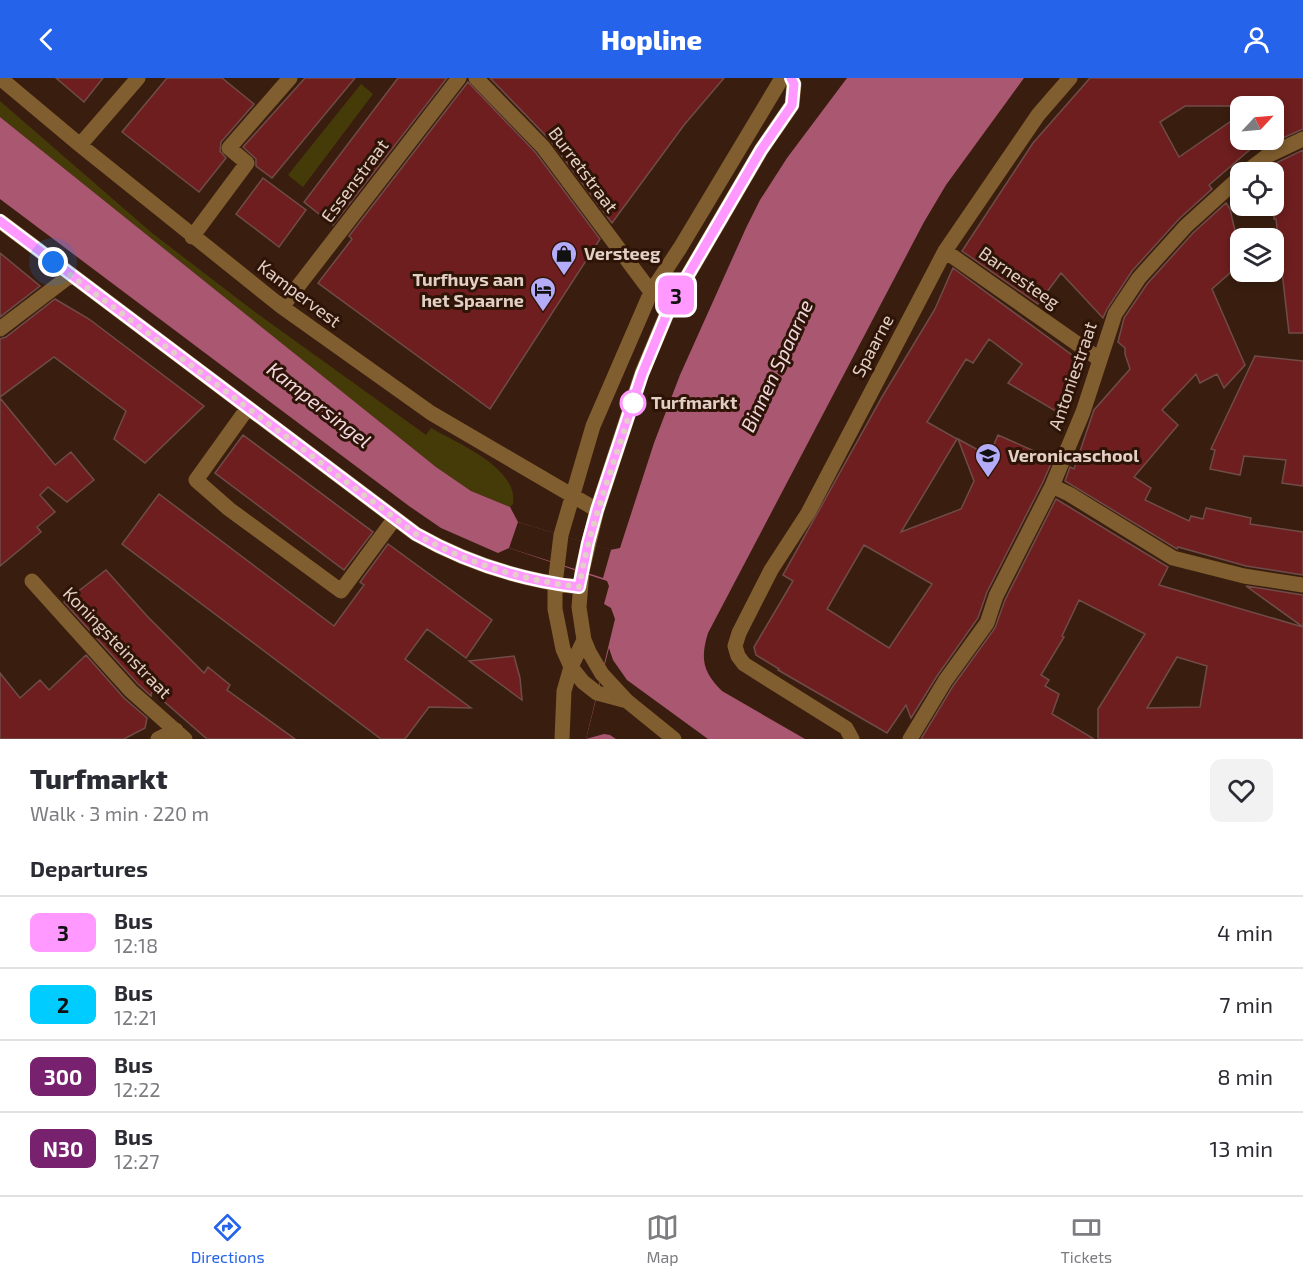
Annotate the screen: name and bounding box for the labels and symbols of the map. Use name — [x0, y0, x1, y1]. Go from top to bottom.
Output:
north arrow — [1230, 96, 1284, 150]
street label: Burretstraat — [544, 122, 623, 217]
street label: Essenstraat — [316, 134, 393, 226]
shop icon: Versteeg — [549, 239, 579, 277]
street label: Barnesteeg — [975, 241, 1064, 313]
place label: Versteeg — [584, 242, 661, 264]
your location — [38, 247, 68, 277]
street label: Kampervest — [254, 255, 346, 332]
place label: Turfhuys aan het Spaarne — [413, 268, 524, 311]
hotel icon: Turfhuys aan het Spaarne — [528, 275, 558, 313]
line badge: 3 — [656, 276, 696, 314]
water label: Binnen Spaarne — [735, 295, 817, 435]
street label: Spaarne — [847, 310, 898, 381]
street label: Antoniestraat — [1043, 318, 1101, 433]
water label: Kampersingel — [263, 356, 376, 452]
marker: Turfmarkt — [620, 390, 646, 416]
place label: Turfmarkt — [651, 391, 738, 413]
school or university icon: Veronicaschool — [973, 441, 1003, 479]
place label: Veronicaschool — [1008, 444, 1139, 466]
street label: Koningsteinstraat — [59, 582, 177, 703]

